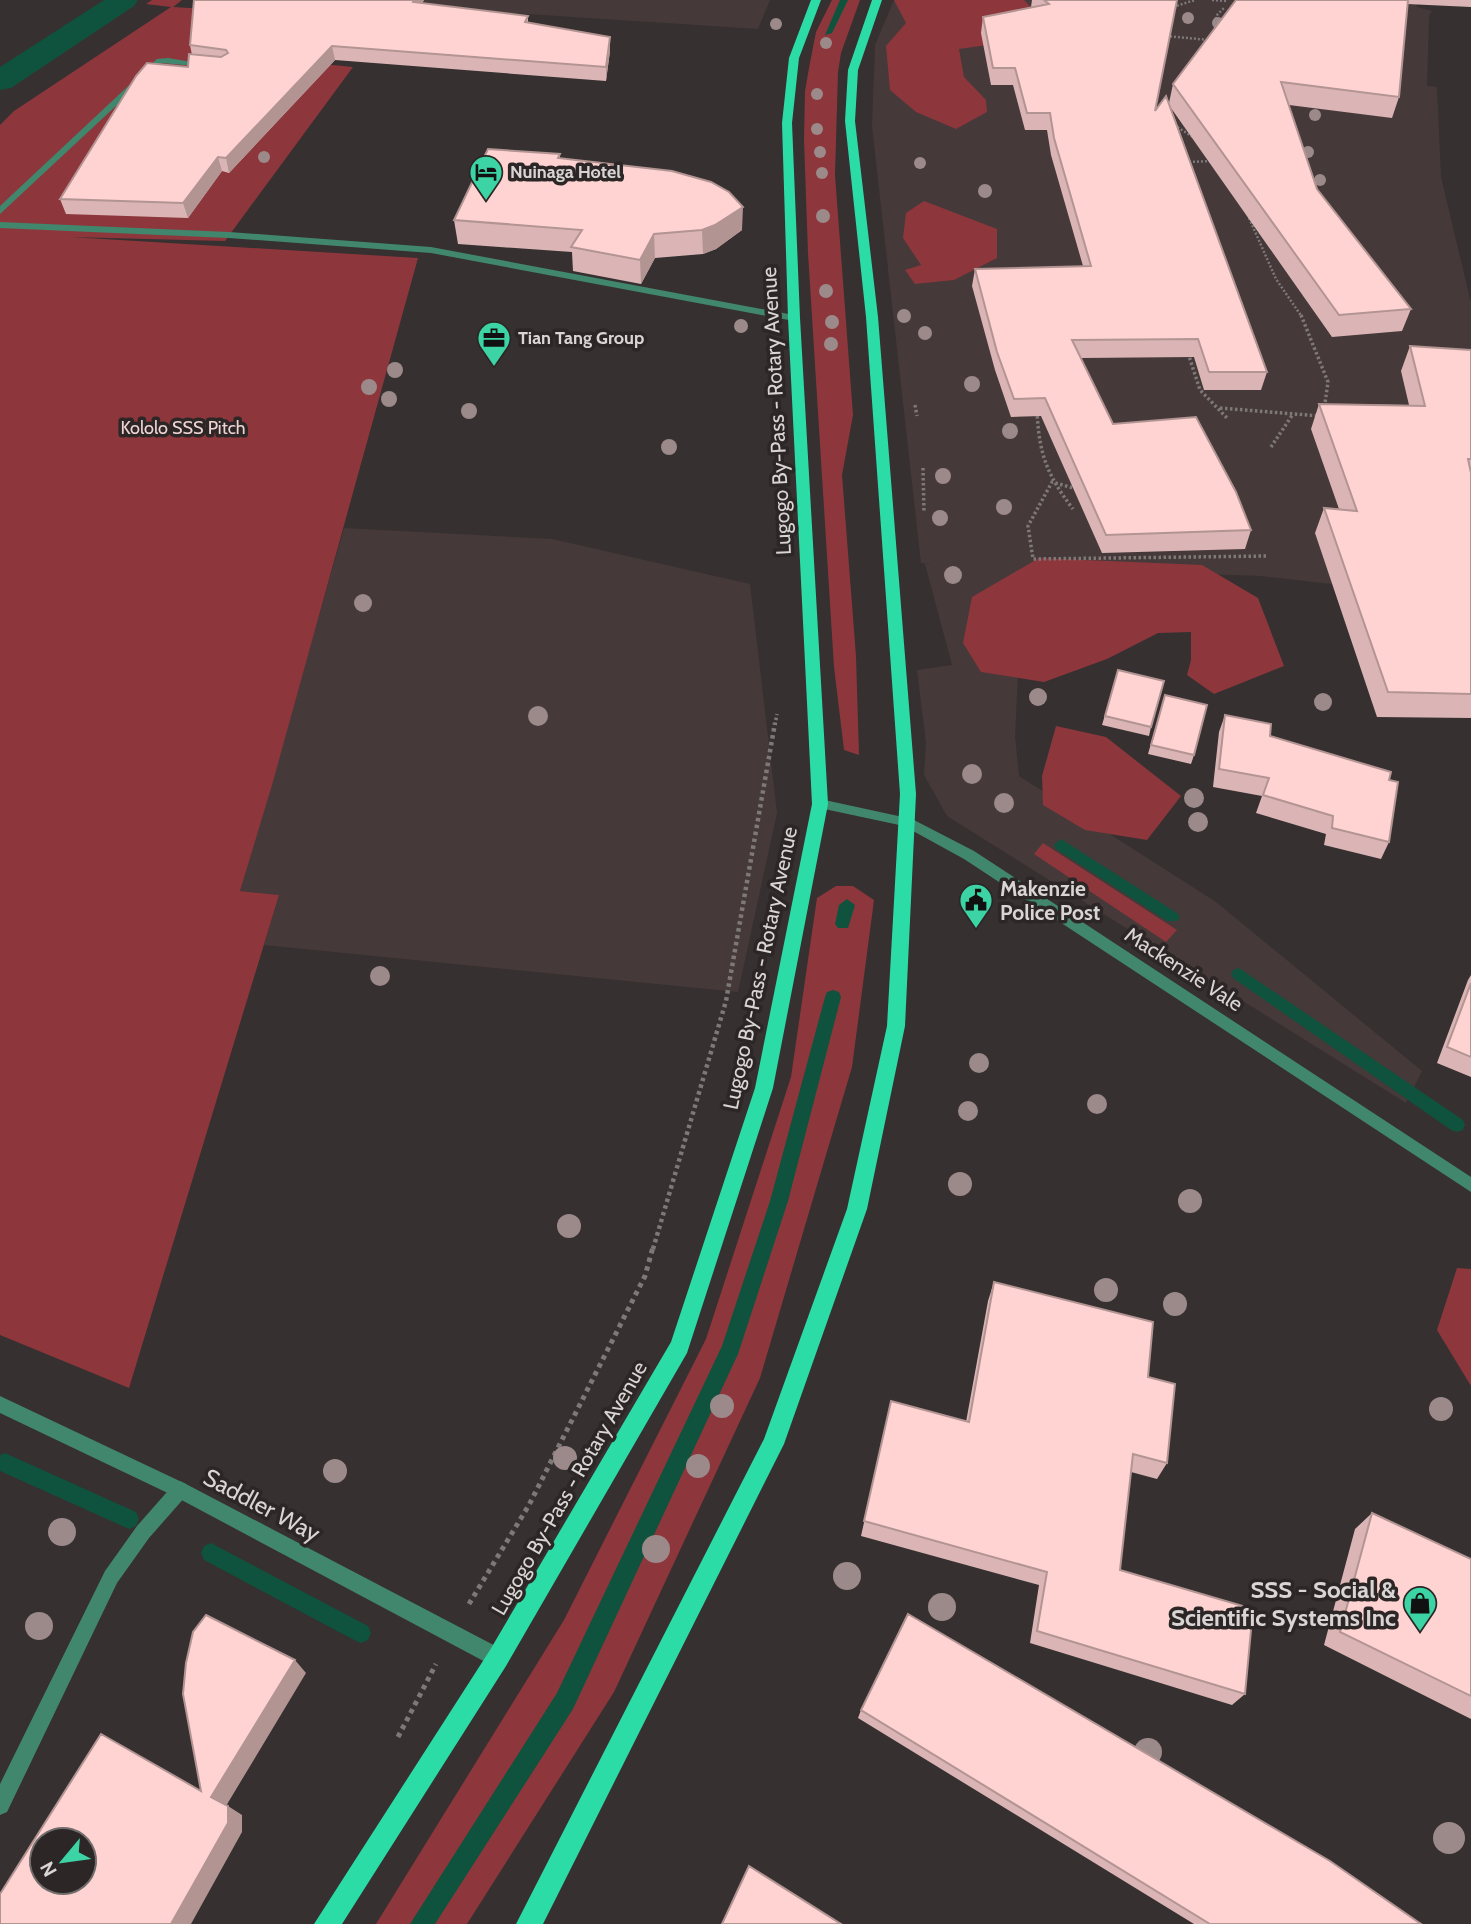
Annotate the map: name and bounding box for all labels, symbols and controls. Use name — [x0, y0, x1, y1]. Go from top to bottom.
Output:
hotel icon: Nuinaga Hotel — [467, 153, 505, 202]
place label: Nuinaga Hotel — [510, 161, 621, 183]
street label: Lugogo By-Pass - Rotary Avenue — [756, 266, 796, 556]
office icon: Tian Tang Group — [475, 319, 513, 368]
place label: Tian Tang Group — [518, 327, 644, 349]
park label: Kololo SSS Pitch — [120, 417, 246, 439]
street label: Lugogo By-Pass - Rotary Avenue — [718, 824, 802, 1112]
place label: Makenzie Police Post — [1000, 876, 1100, 925]
public building icon: Makenzie Police Post — [957, 881, 995, 930]
street label: Mackenzie Vale — [1120, 922, 1248, 1017]
street label: Lugogo By-Pass - Rotary Avenue — [486, 1357, 652, 1619]
street label: Saddler Way — [199, 1462, 325, 1548]
place label: SSS - Social & Scientific Systems Inc — [1171, 1575, 1396, 1632]
shop icon: SSS - Social & Scientific Systems Inc — [1401, 1584, 1439, 1633]
north arrow — [28, 1826, 98, 1896]
text: N — [35, 1858, 62, 1880]

